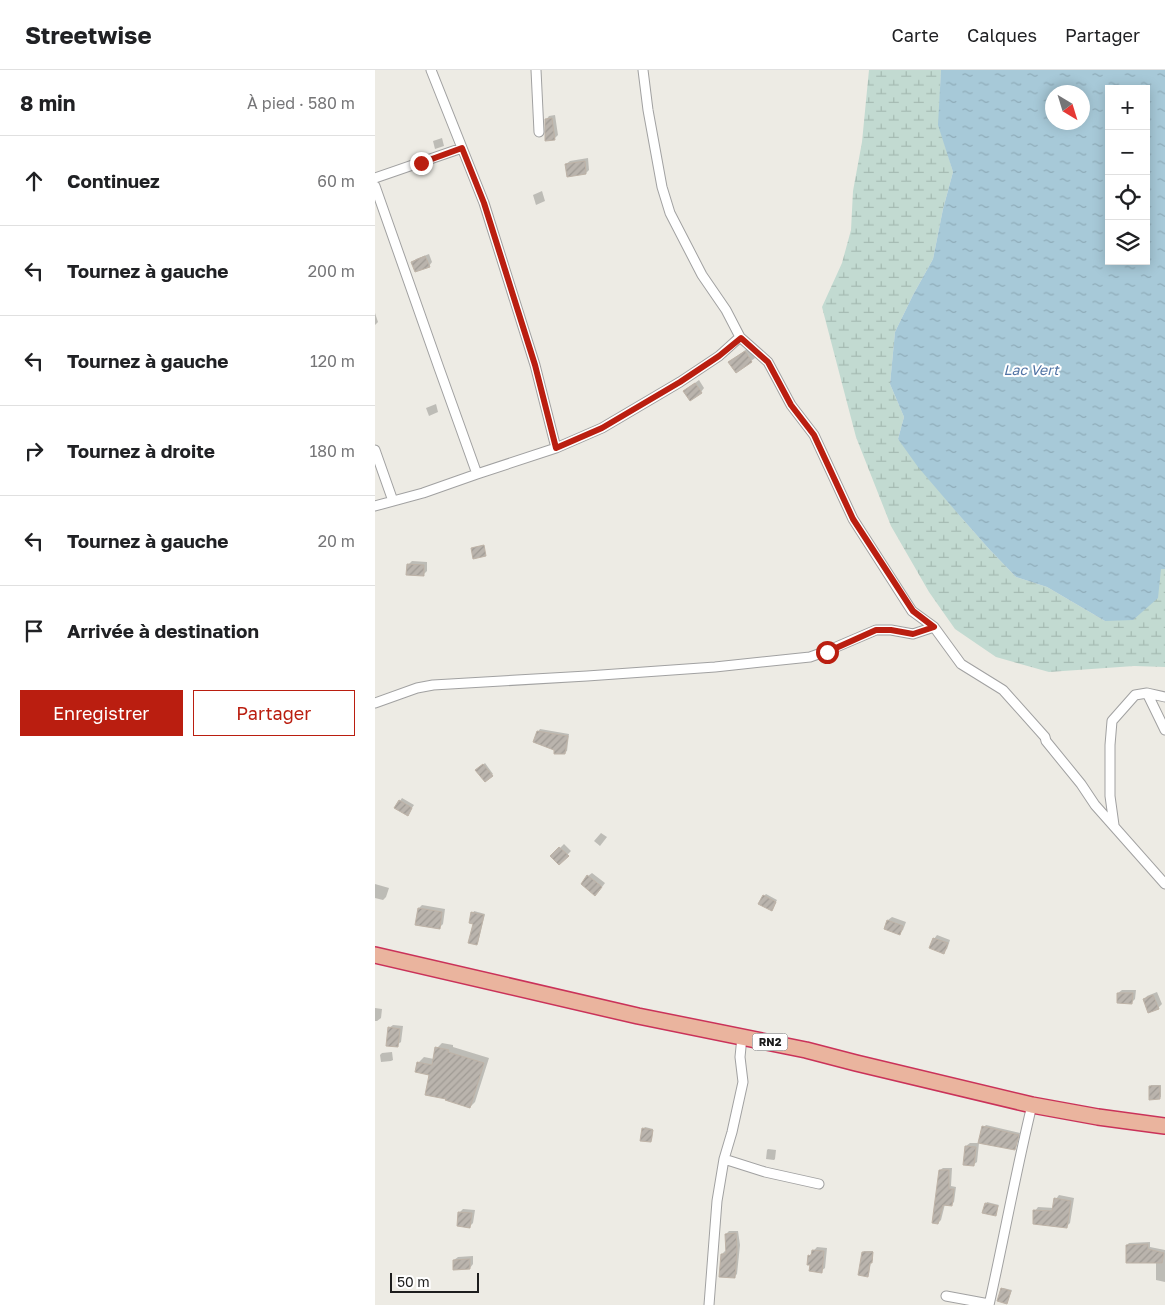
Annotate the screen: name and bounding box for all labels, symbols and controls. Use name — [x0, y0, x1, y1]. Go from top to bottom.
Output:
text: Streetwise — [25, 20, 152, 49]
text: Carte — [892, 24, 939, 46]
text: Calques — [967, 24, 1037, 46]
text: Partager — [1065, 24, 1140, 46]
north arrow — [1045, 85, 1090, 130]
map controls — [1105, 85, 1150, 265]
button: + — [1105, 85, 1150, 130]
text: 8 min — [20, 90, 76, 116]
text: À pied · 580 m — [247, 93, 355, 113]
button: − — [1105, 130, 1150, 175]
route end — [410, 152, 433, 175]
icon: ahead — [20, 167, 48, 195]
text: Continuez — [67, 169, 160, 192]
text: 60 m — [317, 171, 355, 191]
button: locate — [1105, 175, 1150, 220]
button: layers — [1105, 220, 1150, 265]
icon: left — [20, 257, 48, 285]
text: Tournez à gauche — [67, 259, 228, 282]
text: 200 m — [308, 261, 355, 281]
icon: left — [20, 347, 48, 375]
text: Tournez à gauche — [67, 349, 228, 372]
text: 120 m — [310, 351, 355, 371]
water label: Lac Vert — [1003, 361, 1060, 378]
icon: right — [20, 437, 48, 465]
text: Tournez à droite — [67, 439, 215, 462]
text: 180 m — [309, 441, 355, 461]
icon: left — [20, 527, 48, 555]
text: Tournez à gauche — [67, 529, 228, 552]
text: 20 m — [318, 531, 355, 551]
icon: arrive — [20, 617, 48, 645]
text: Arrivée à destination — [67, 619, 259, 642]
route start — [816, 641, 839, 664]
button: Enregistrer — [20, 690, 183, 736]
button: Partager — [193, 690, 355, 736]
road number: RN2 — [753, 1034, 787, 1050]
scale bar — [390, 1270, 479, 1293]
text: 50 m — [397, 1273, 430, 1290]

